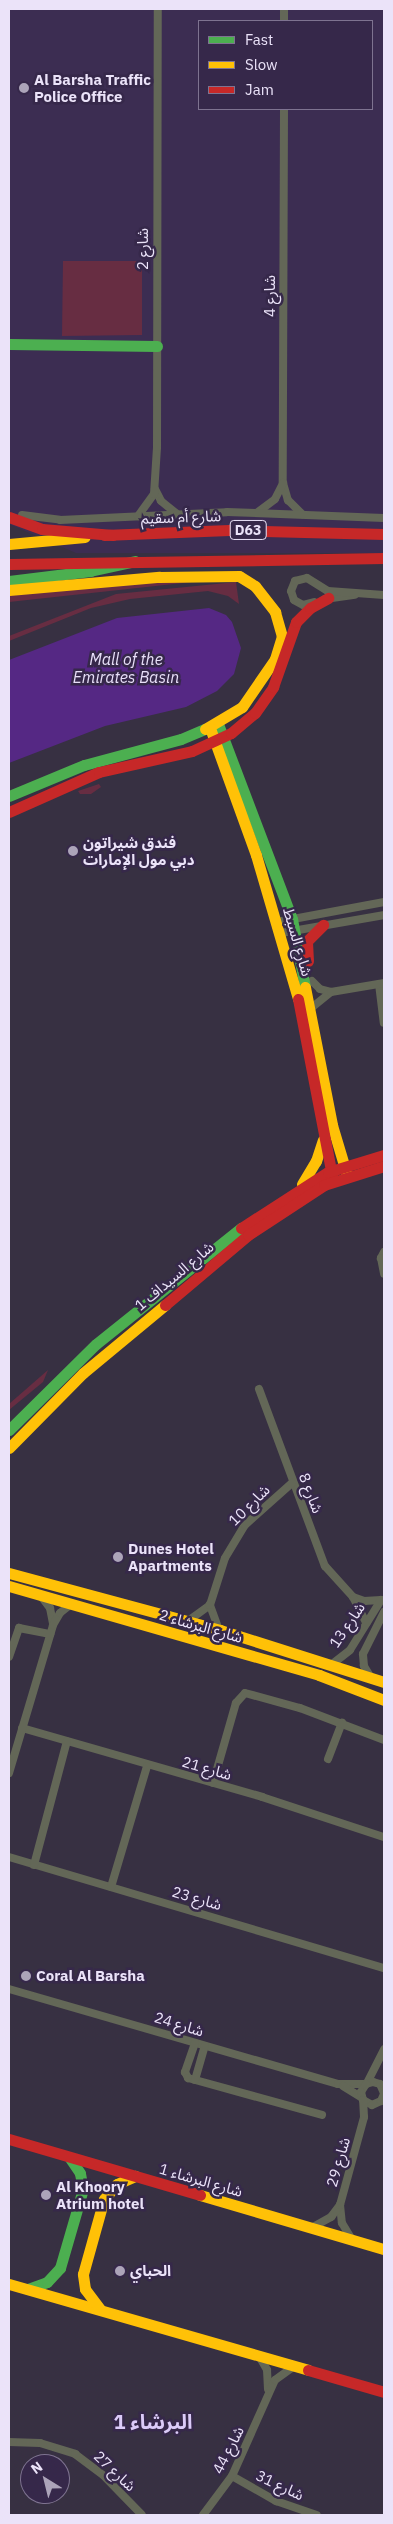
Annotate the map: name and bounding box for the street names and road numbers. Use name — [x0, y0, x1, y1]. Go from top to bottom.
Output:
street label: شارع 2 — [134, 228, 152, 270]
street label: شارع 4 — [261, 275, 279, 317]
street label: شارع أم سقيم — [141, 507, 221, 527]
road number: D63 — [229, 518, 267, 542]
street label: شارع السبط — [280, 906, 316, 978]
street label: شارع السيداف 1 — [131, 1238, 217, 1314]
street label: شارع 8 — [295, 1470, 327, 1516]
street label: شارع 10 — [225, 1481, 273, 1529]
street label: شارع 13 — [325, 1599, 369, 1651]
street label: شارع البرشاء 2 — [157, 1606, 245, 1646]
street label: شارع 21 — [180, 1752, 234, 1784]
street label: شارع 23 — [170, 1882, 224, 1914]
street label: شارع 24 — [152, 2008, 206, 2040]
street label: شارع 29 — [322, 2135, 354, 2189]
street label: شارع البرشاء 1 — [157, 2160, 245, 2200]
street label: شارع 44 — [208, 2423, 248, 2477]
street label: شارع 27 — [90, 2447, 140, 2495]
street label: شارع 31 — [253, 2466, 307, 2504]

